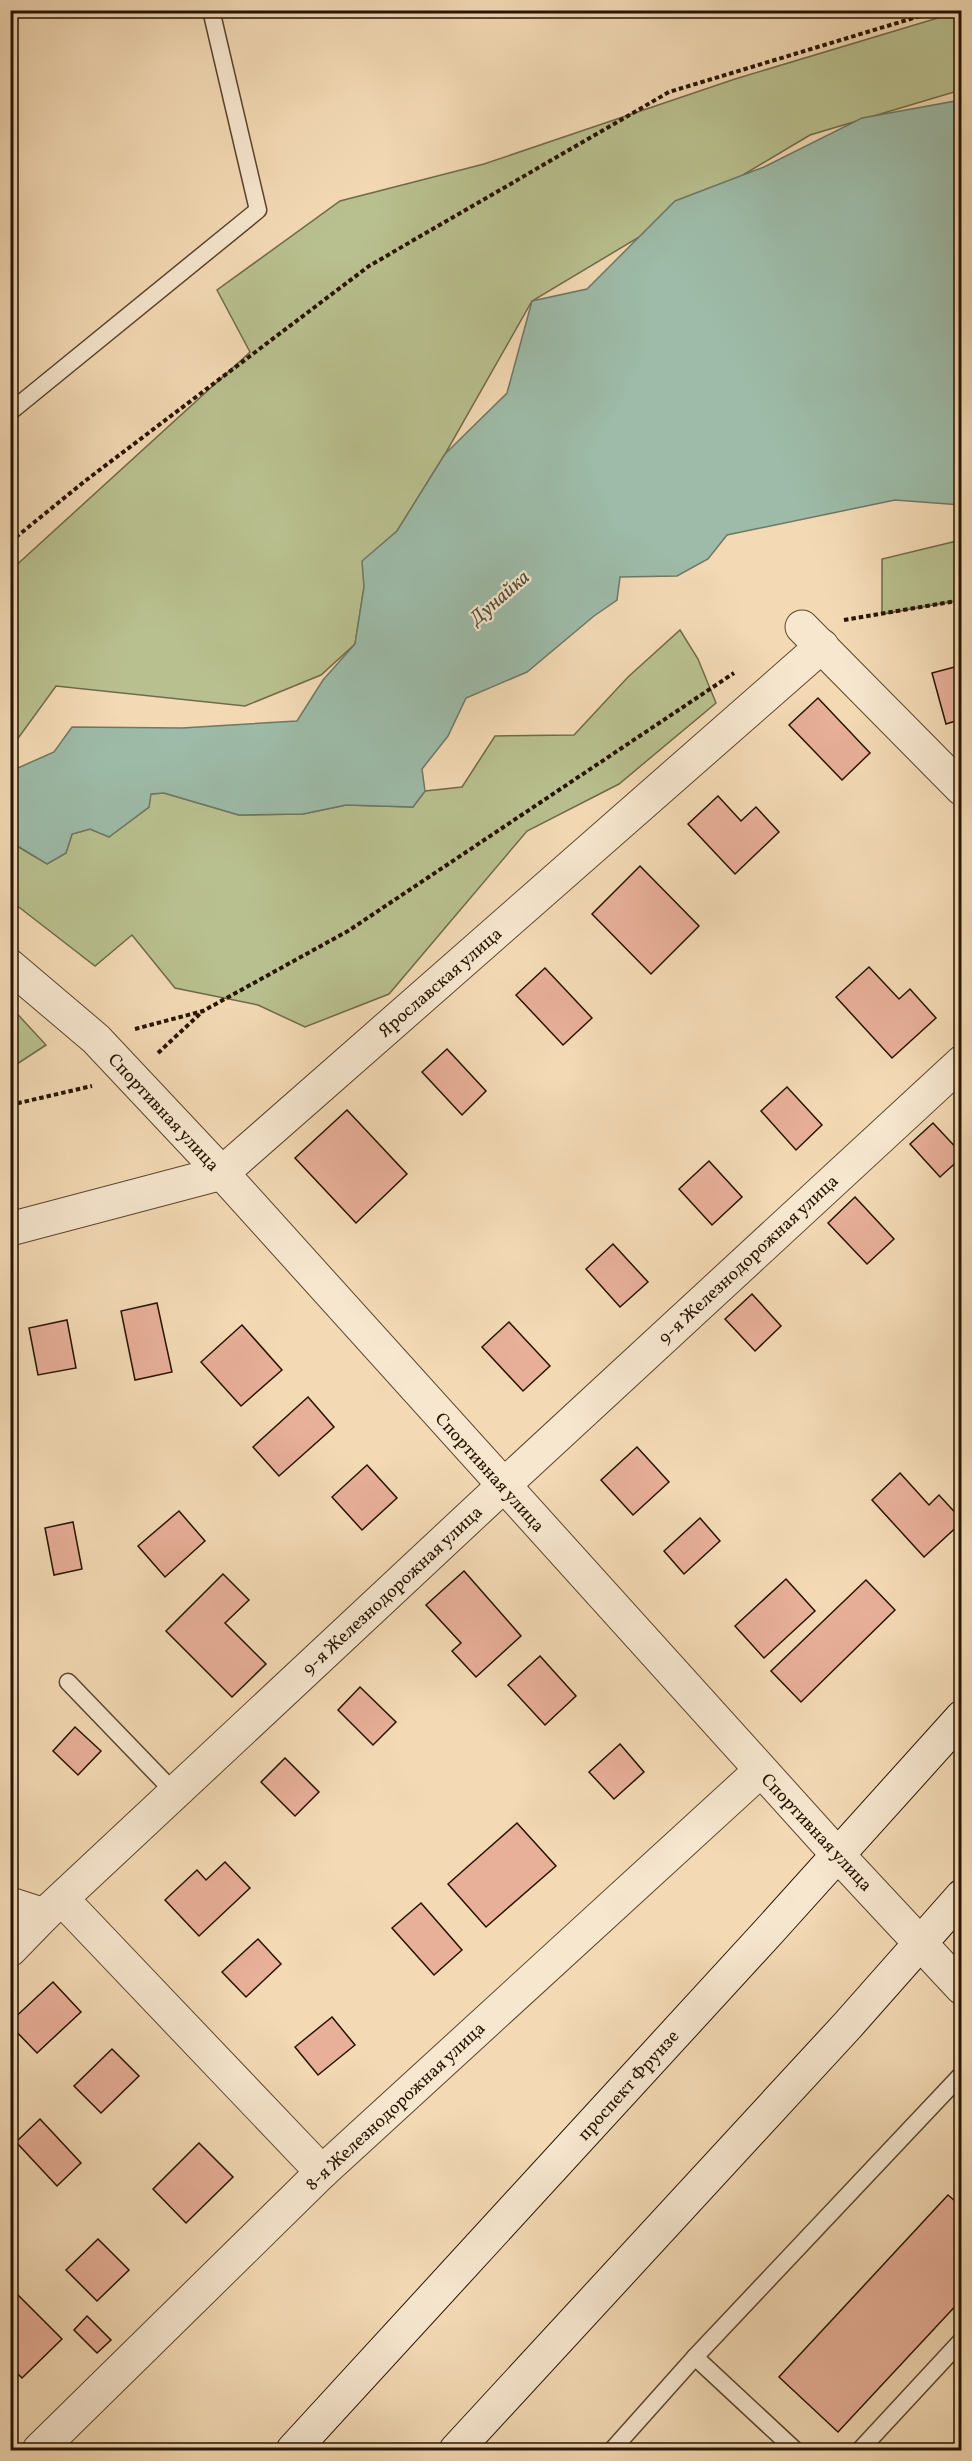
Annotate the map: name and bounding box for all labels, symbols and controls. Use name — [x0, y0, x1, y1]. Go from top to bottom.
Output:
water label: Дунайка — [463, 564, 537, 634]
street label: Ярославская улица — [374, 922, 508, 1044]
street label: Спортивная улица — [101, 1048, 224, 1178]
street label: 9-я Железнодорожная улица — [653, 1170, 845, 1351]
street label: Спортивная улица — [428, 1408, 550, 1538]
street label: 9-я Железнодорожная улица — [297, 1501, 489, 1682]
street label: Спортивная улица — [754, 1768, 877, 1898]
street label: 8-я Железнодорожная улица — [301, 2017, 492, 2197]
street label: проспект Фрунзе — [573, 2025, 686, 2147]

